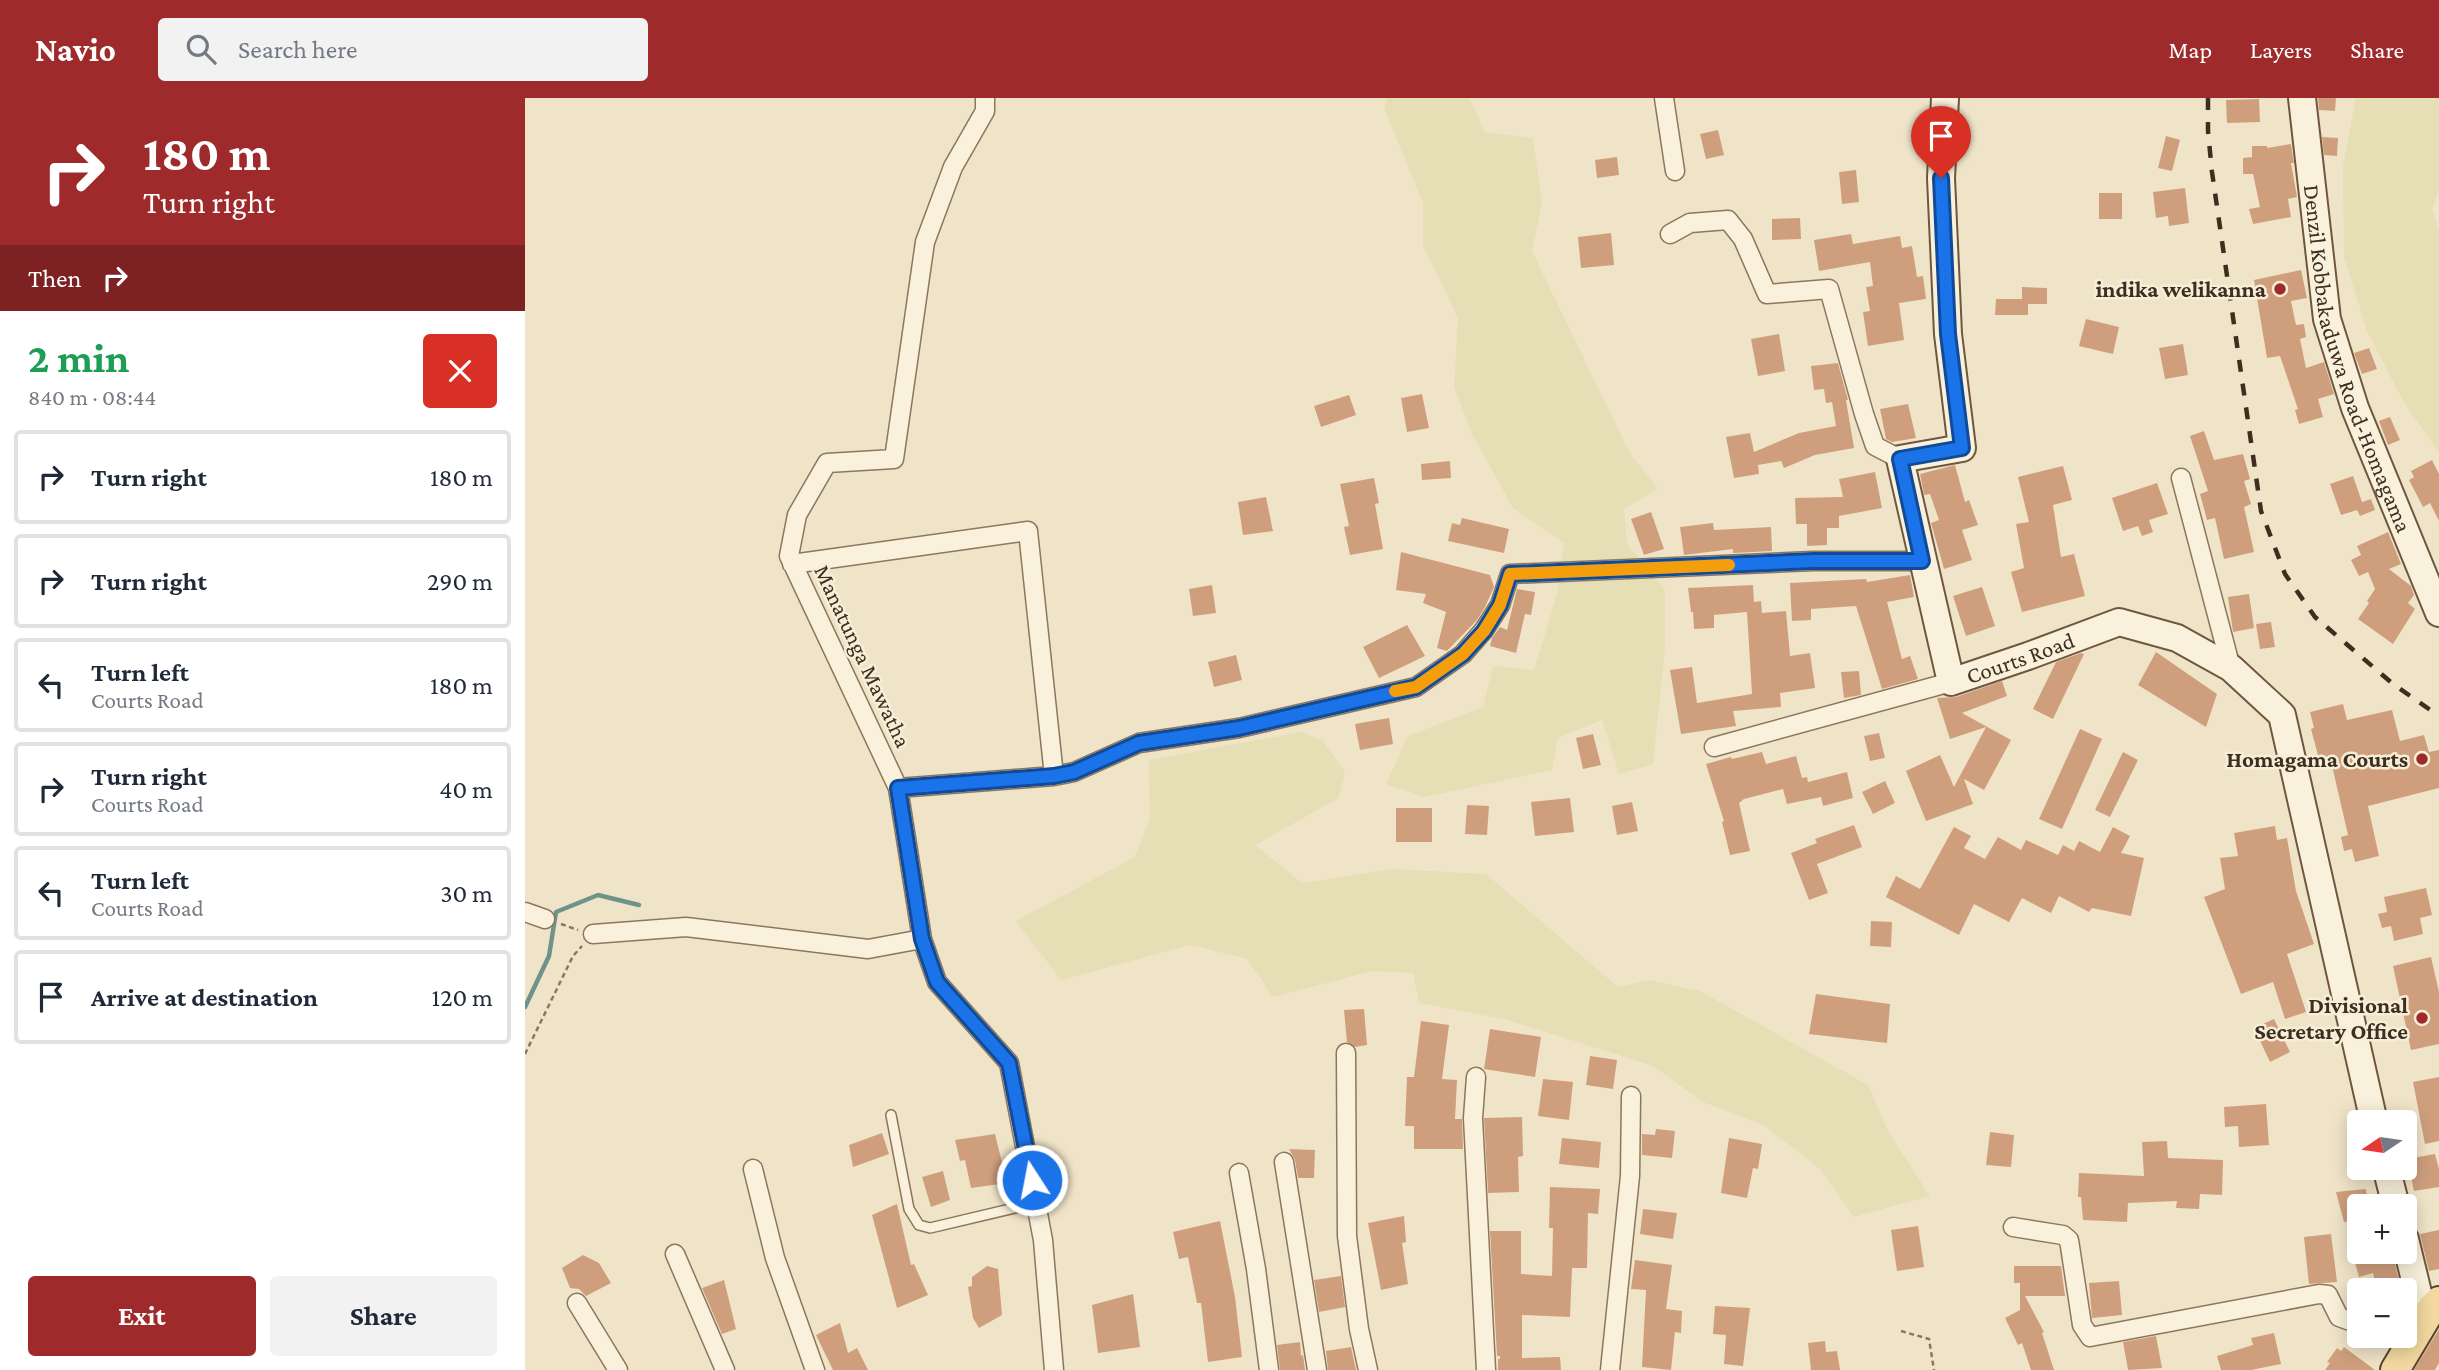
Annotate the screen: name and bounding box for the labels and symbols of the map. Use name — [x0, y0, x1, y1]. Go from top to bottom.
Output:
pin — [1911, 106, 1971, 178]
street label: Denzil Kobbakaduwa Road-Homagama — [2299, 183, 2418, 536]
place label: indika welikanna — [2096, 276, 2267, 302]
marker: indika welikanna — [2272, 281, 2288, 297]
street label: Manatunga Mawatha — [809, 561, 917, 752]
street label: Courts Road — [1963, 627, 2078, 689]
place label: Homagama Courts — [2226, 746, 2408, 772]
marker: Homagama Courts — [2414, 751, 2430, 767]
place label: Divisional Secretary Office — [2254, 992, 2408, 1044]
marker: Divisional Secretary Office — [2414, 1010, 2430, 1026]
north arrow — [2347, 1110, 2417, 1180]
position arrow — [995, 1143, 1069, 1217]

